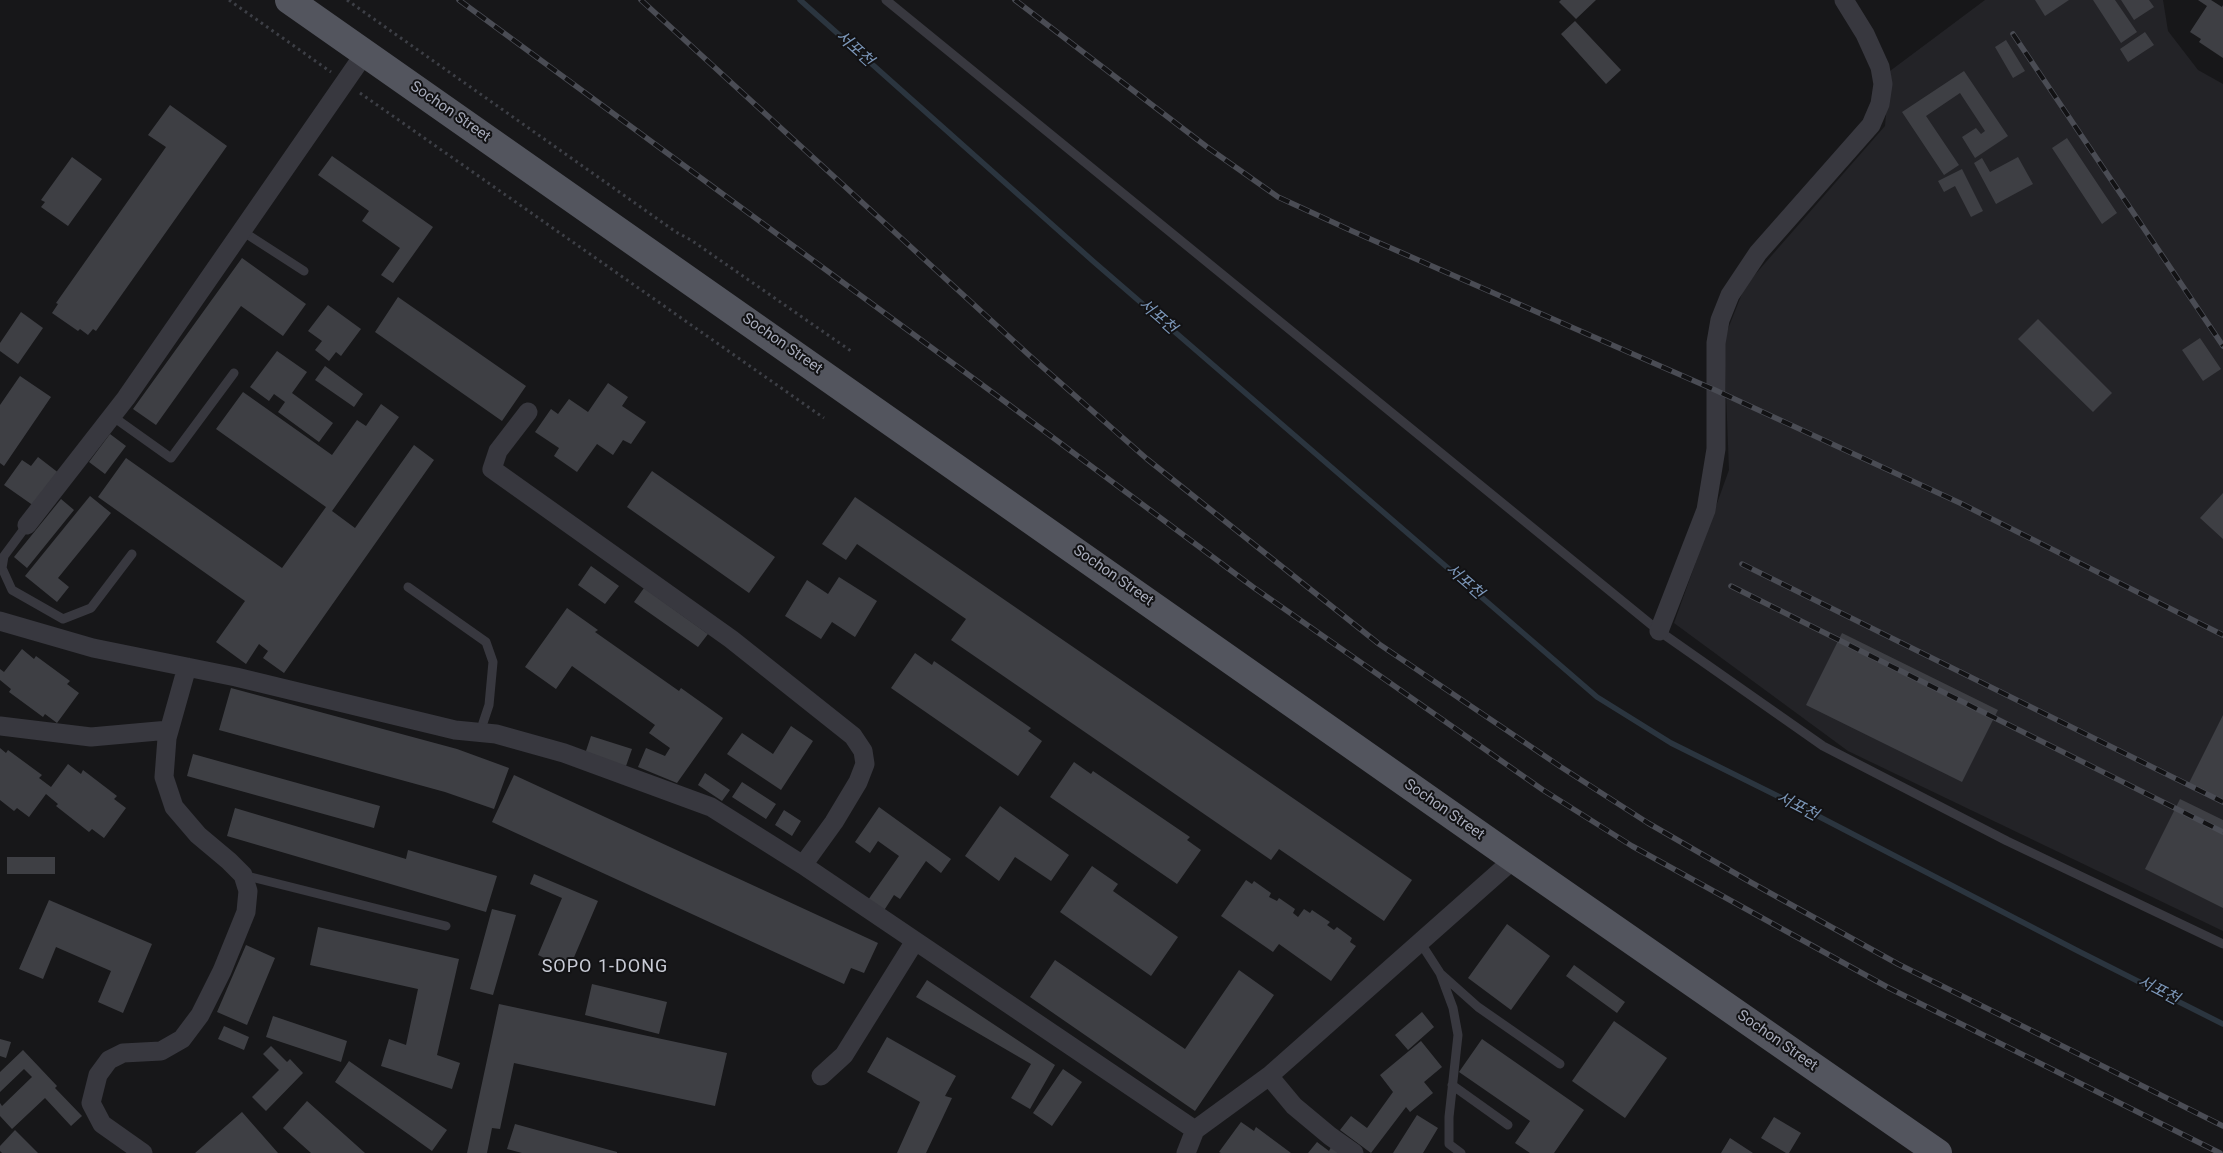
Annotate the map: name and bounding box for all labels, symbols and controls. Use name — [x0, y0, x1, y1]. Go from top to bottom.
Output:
water label: 서포천 — [831, 27, 877, 71]
street label: Sochon Street — [406, 78, 494, 146]
water label: 서포천 — [1134, 295, 1180, 339]
street label: Sochon Street — [738, 310, 826, 378]
street label: Sochon Street — [1069, 542, 1157, 610]
water label: 서포천 — [1441, 560, 1487, 604]
street label: Sochon Street — [1400, 776, 1488, 844]
water label: 서포천 — [1773, 788, 1821, 826]
district label: SOPO 1-DONG — [540, 956, 670, 978]
water label: 서포천 — [2134, 972, 2182, 1010]
street label: Sochon Street — [1733, 1007, 1821, 1075]

